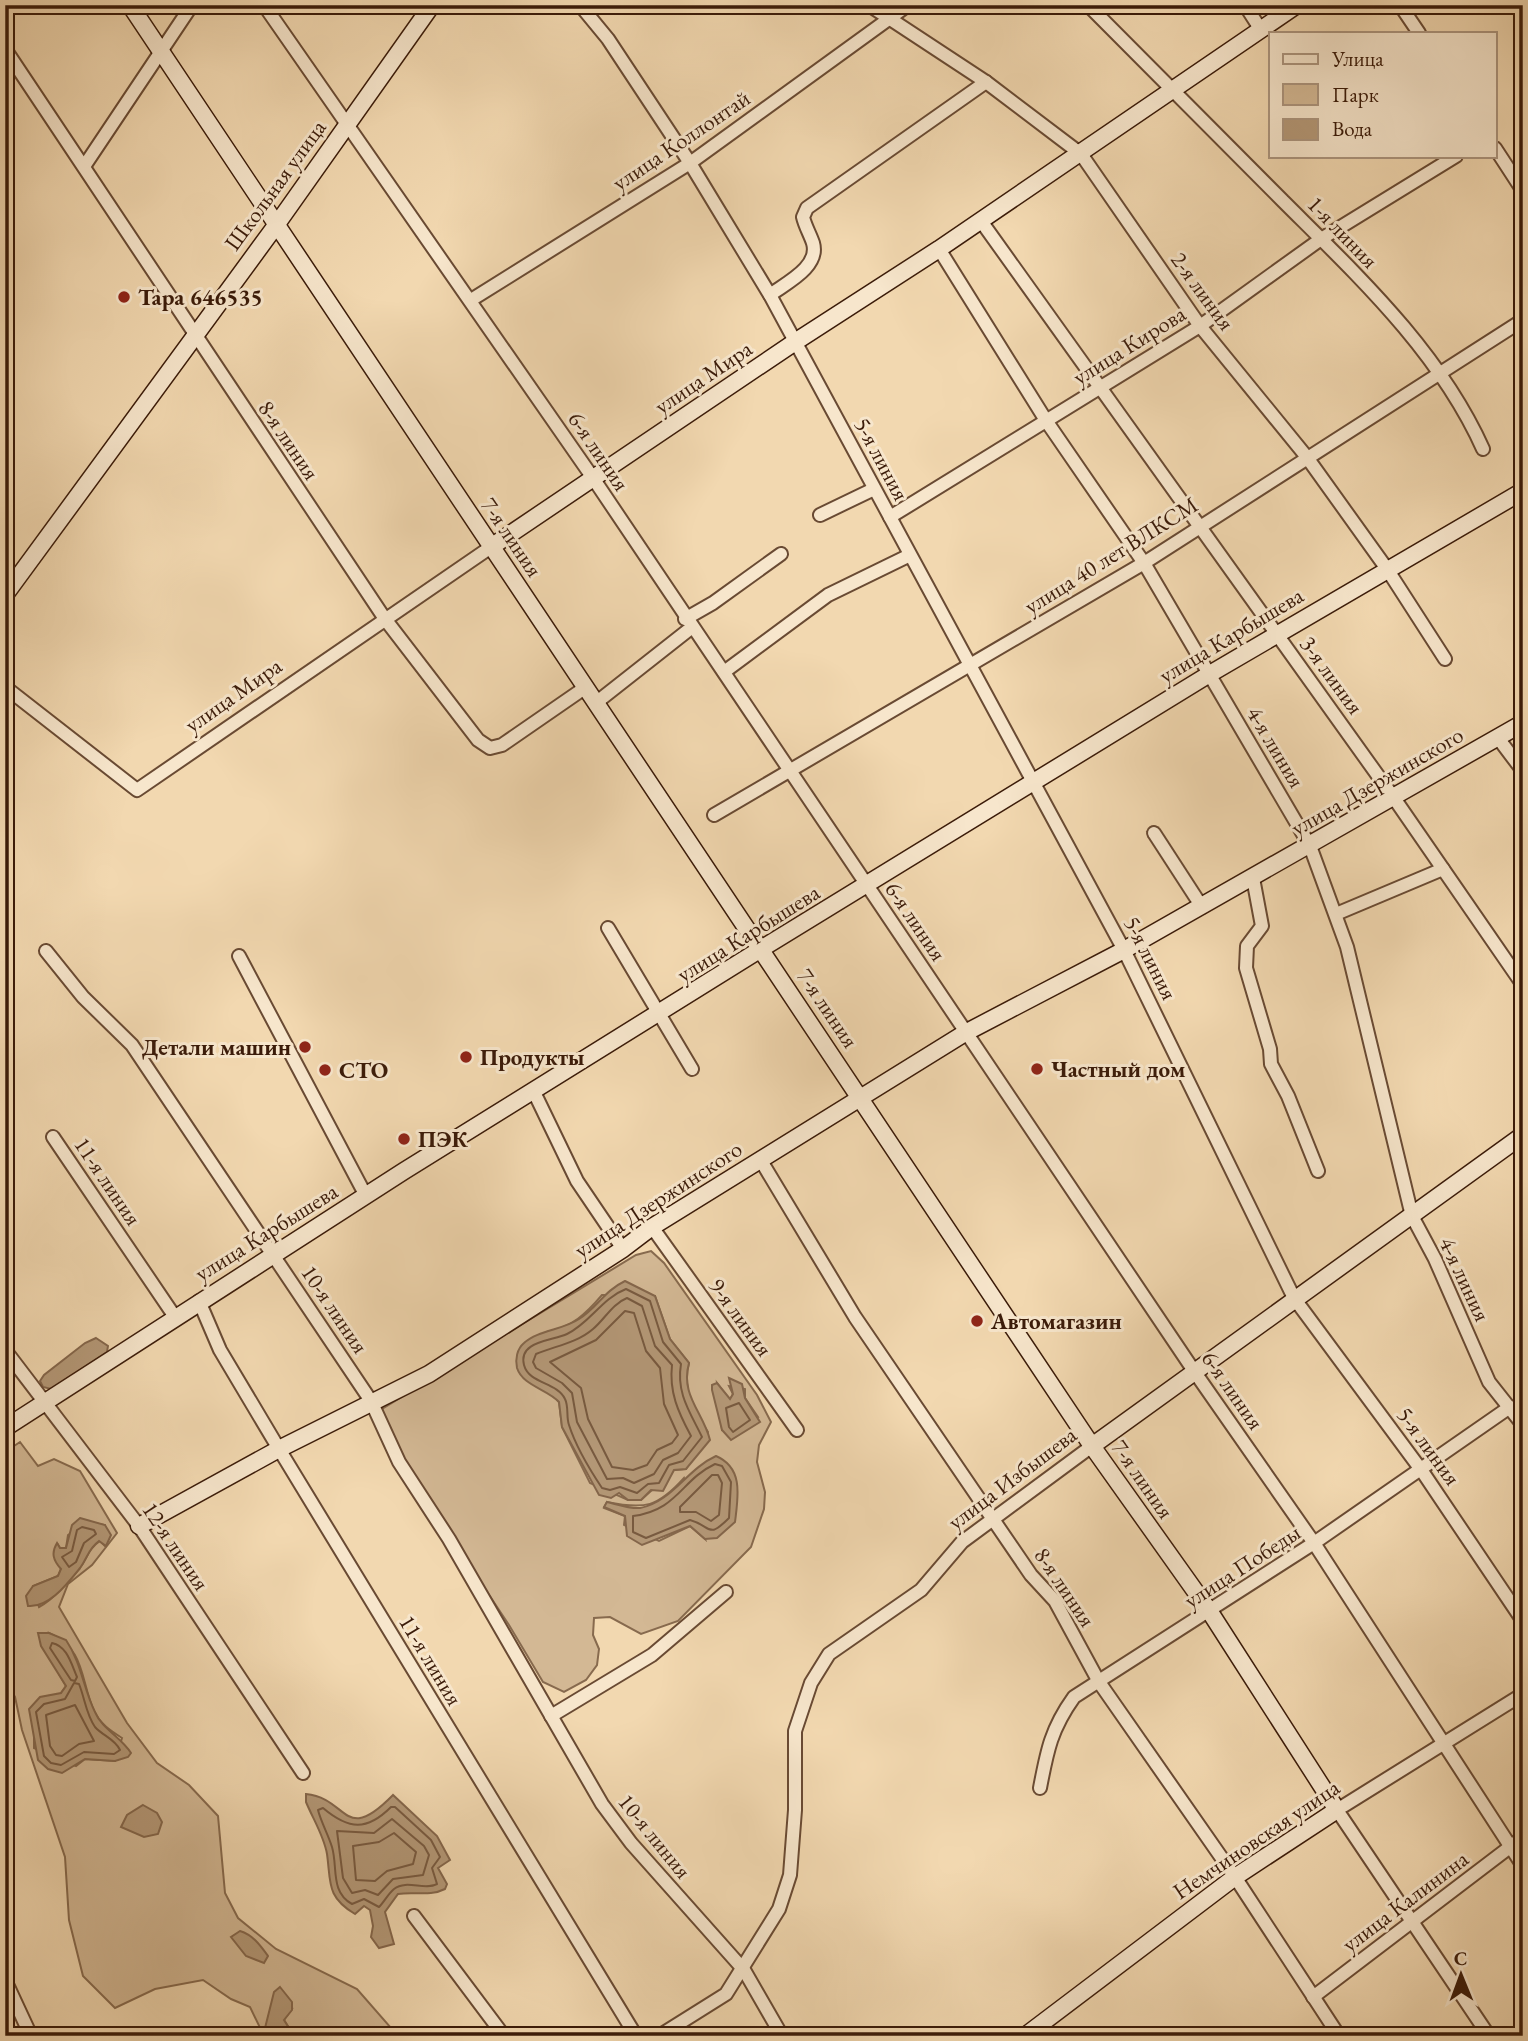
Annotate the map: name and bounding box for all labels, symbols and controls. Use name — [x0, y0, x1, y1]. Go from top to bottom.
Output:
legend — [1269, 32, 1496, 158]
text: Улица — [1331, 45, 1384, 72]
text: Парк — [1332, 81, 1379, 108]
street label: улица Коллонтай — [606, 83, 756, 197]
street label: Школьная улица — [217, 113, 333, 256]
text: Вода — [1332, 115, 1373, 142]
street label: 1-я линия — [1301, 189, 1385, 275]
street label: 2-я линия — [1164, 246, 1242, 336]
place label: Тара 646535 — [138, 282, 263, 312]
marker: Тара 646535 — [116, 289, 132, 305]
street label: улица Кирова — [1067, 298, 1192, 392]
street label: улица Мира — [648, 333, 758, 421]
street label: 8-я линия — [251, 394, 327, 486]
street label: 6-я линия — [561, 405, 637, 497]
street label: 5-я линия — [848, 412, 916, 506]
street label: улица 40 лет ВЛКСМ — [1018, 489, 1204, 621]
street label: 7-я линия — [474, 491, 550, 583]
street label: улица Карбышева — [1153, 580, 1309, 690]
street label: 3-я линия — [1293, 630, 1371, 720]
street label: улица Мира — [179, 650, 288, 739]
street label: 4-я линия — [1240, 701, 1312, 793]
street label: улица Дзержинского — [1285, 719, 1469, 843]
street label: 6-я линия — [878, 875, 954, 967]
street label: улица Карбышева — [671, 877, 826, 989]
street label: 5-я линия — [1117, 911, 1185, 1005]
street label: 7-я линия — [790, 962, 866, 1054]
place label: Детали машин — [142, 1032, 291, 1062]
marker: Детали машин — [297, 1039, 313, 1055]
place label: Продукты — [480, 1042, 585, 1072]
marker: Продукты — [458, 1049, 474, 1065]
place label: Частный дом — [1051, 1054, 1186, 1084]
place label: СТО — [339, 1055, 388, 1085]
marker: Частный дом — [1029, 1061, 1045, 1077]
marker: СТО — [317, 1062, 333, 1078]
place label: ПЭК — [418, 1124, 468, 1154]
street label: 11-я линия — [67, 1131, 149, 1231]
marker: ПЭК — [396, 1131, 412, 1147]
street label: улица Дзержинского — [568, 1133, 748, 1265]
street label: улица Карбышева — [189, 1176, 344, 1288]
street label: 4-я линия — [1432, 1232, 1498, 1326]
street label: 10-я линия — [294, 1259, 376, 1359]
street label: 9-я линия — [702, 1272, 780, 1362]
place label: Автомагазин — [990, 1306, 1122, 1336]
marker: Автомагазин — [969, 1313, 985, 1329]
street label: 6-я линия — [1195, 1345, 1271, 1435]
street label: 5-я линия — [1390, 1401, 1468, 1491]
street label: улица Избышева — [941, 1419, 1083, 1536]
street label: 7-я линия — [1105, 1434, 1181, 1524]
street label: 12-я линия — [135, 1496, 217, 1596]
street label: улица Победы — [1178, 1517, 1306, 1615]
street label: 8-я линия — [1027, 1541, 1103, 1633]
street label: 11-я линия — [392, 1609, 470, 1711]
street label: Немчиновская улица — [1167, 1772, 1346, 1906]
street label: 10-я линия — [612, 1787, 698, 1885]
street label: улица Калинина — [1336, 1843, 1475, 1958]
north arrow — [1426, 1940, 1496, 2010]
text: С — [1454, 1946, 1468, 1971]

